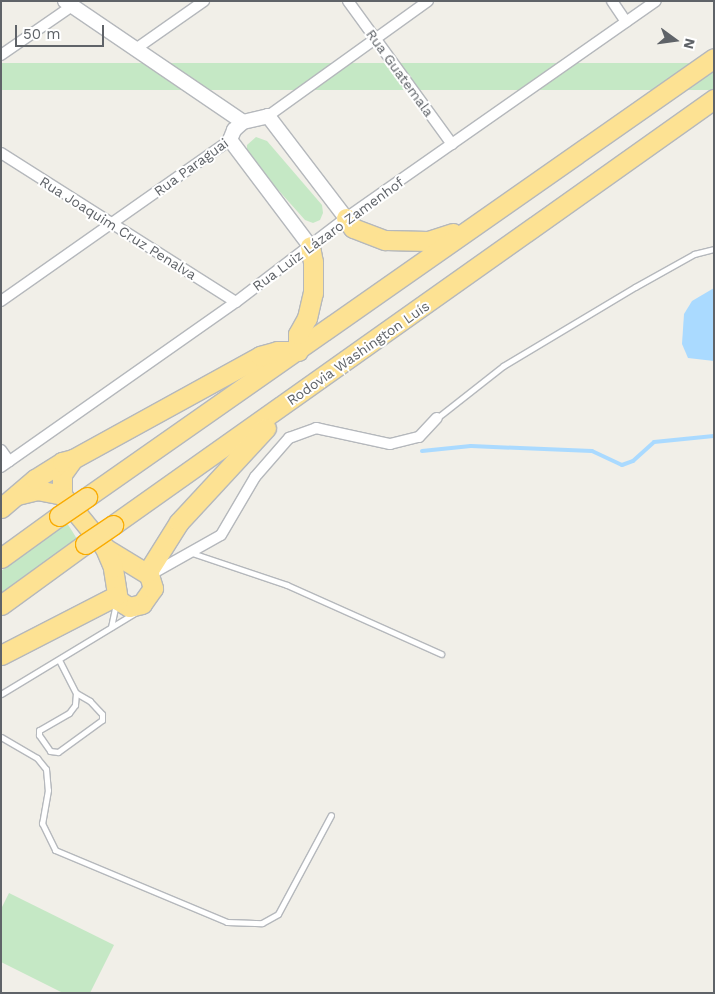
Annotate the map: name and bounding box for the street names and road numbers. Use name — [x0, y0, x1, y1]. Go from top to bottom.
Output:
street label: Rua Guatemala — [363, 26, 437, 120]
street label: Rua Paraguai — [150, 134, 232, 200]
street label: Rua Joaquim Cruz Penalva — [36, 173, 200, 283]
street label: Rua Luiz Lázaro Zamenhof — [249, 173, 407, 295]
street label: Rodovia Washington Luís — [283, 297, 433, 409]

